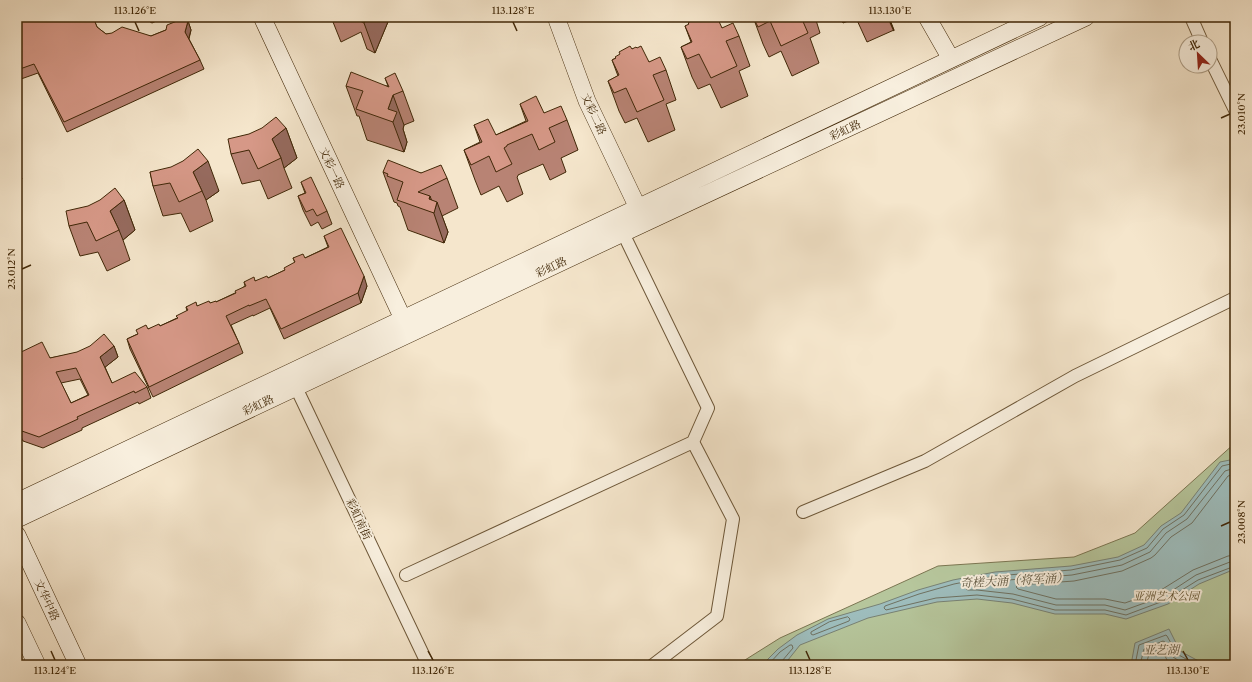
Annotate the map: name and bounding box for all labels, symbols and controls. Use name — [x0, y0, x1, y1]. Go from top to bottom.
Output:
text: 113.126°E — [114, 4, 156, 17]
text: 113.128°E — [492, 4, 534, 17]
text: 113.130°E — [869, 4, 912, 17]
north arrow — [1178, 34, 1218, 74]
text: 北 — [1186, 36, 1202, 54]
street label: 文彩二路 — [578, 91, 610, 137]
text: 23.010°N — [1235, 93, 1248, 135]
street label: 彩虹路 — [827, 117, 863, 143]
street label: 文彩一路 — [316, 145, 348, 191]
text: 23.012°N — [5, 248, 18, 290]
street label: 彩虹路 — [533, 254, 569, 280]
street label: 彩虹路 — [240, 392, 276, 418]
street label: 彩虹南街 — [343, 496, 375, 542]
text: 23.008°N — [1235, 500, 1248, 544]
water label: 奇槎大涌（将军涌） — [960, 570, 1068, 590]
street label: 文华中路 — [31, 577, 63, 623]
park label: 亚洲艺术公园 — [1133, 589, 1201, 603]
water label: 亚艺湖 — [1143, 642, 1181, 657]
text: 113.124°E — [34, 664, 76, 677]
text: 113.126°E — [412, 664, 454, 677]
text: 113.128°E — [789, 664, 831, 677]
text: 113.130°E — [1167, 664, 1210, 677]

